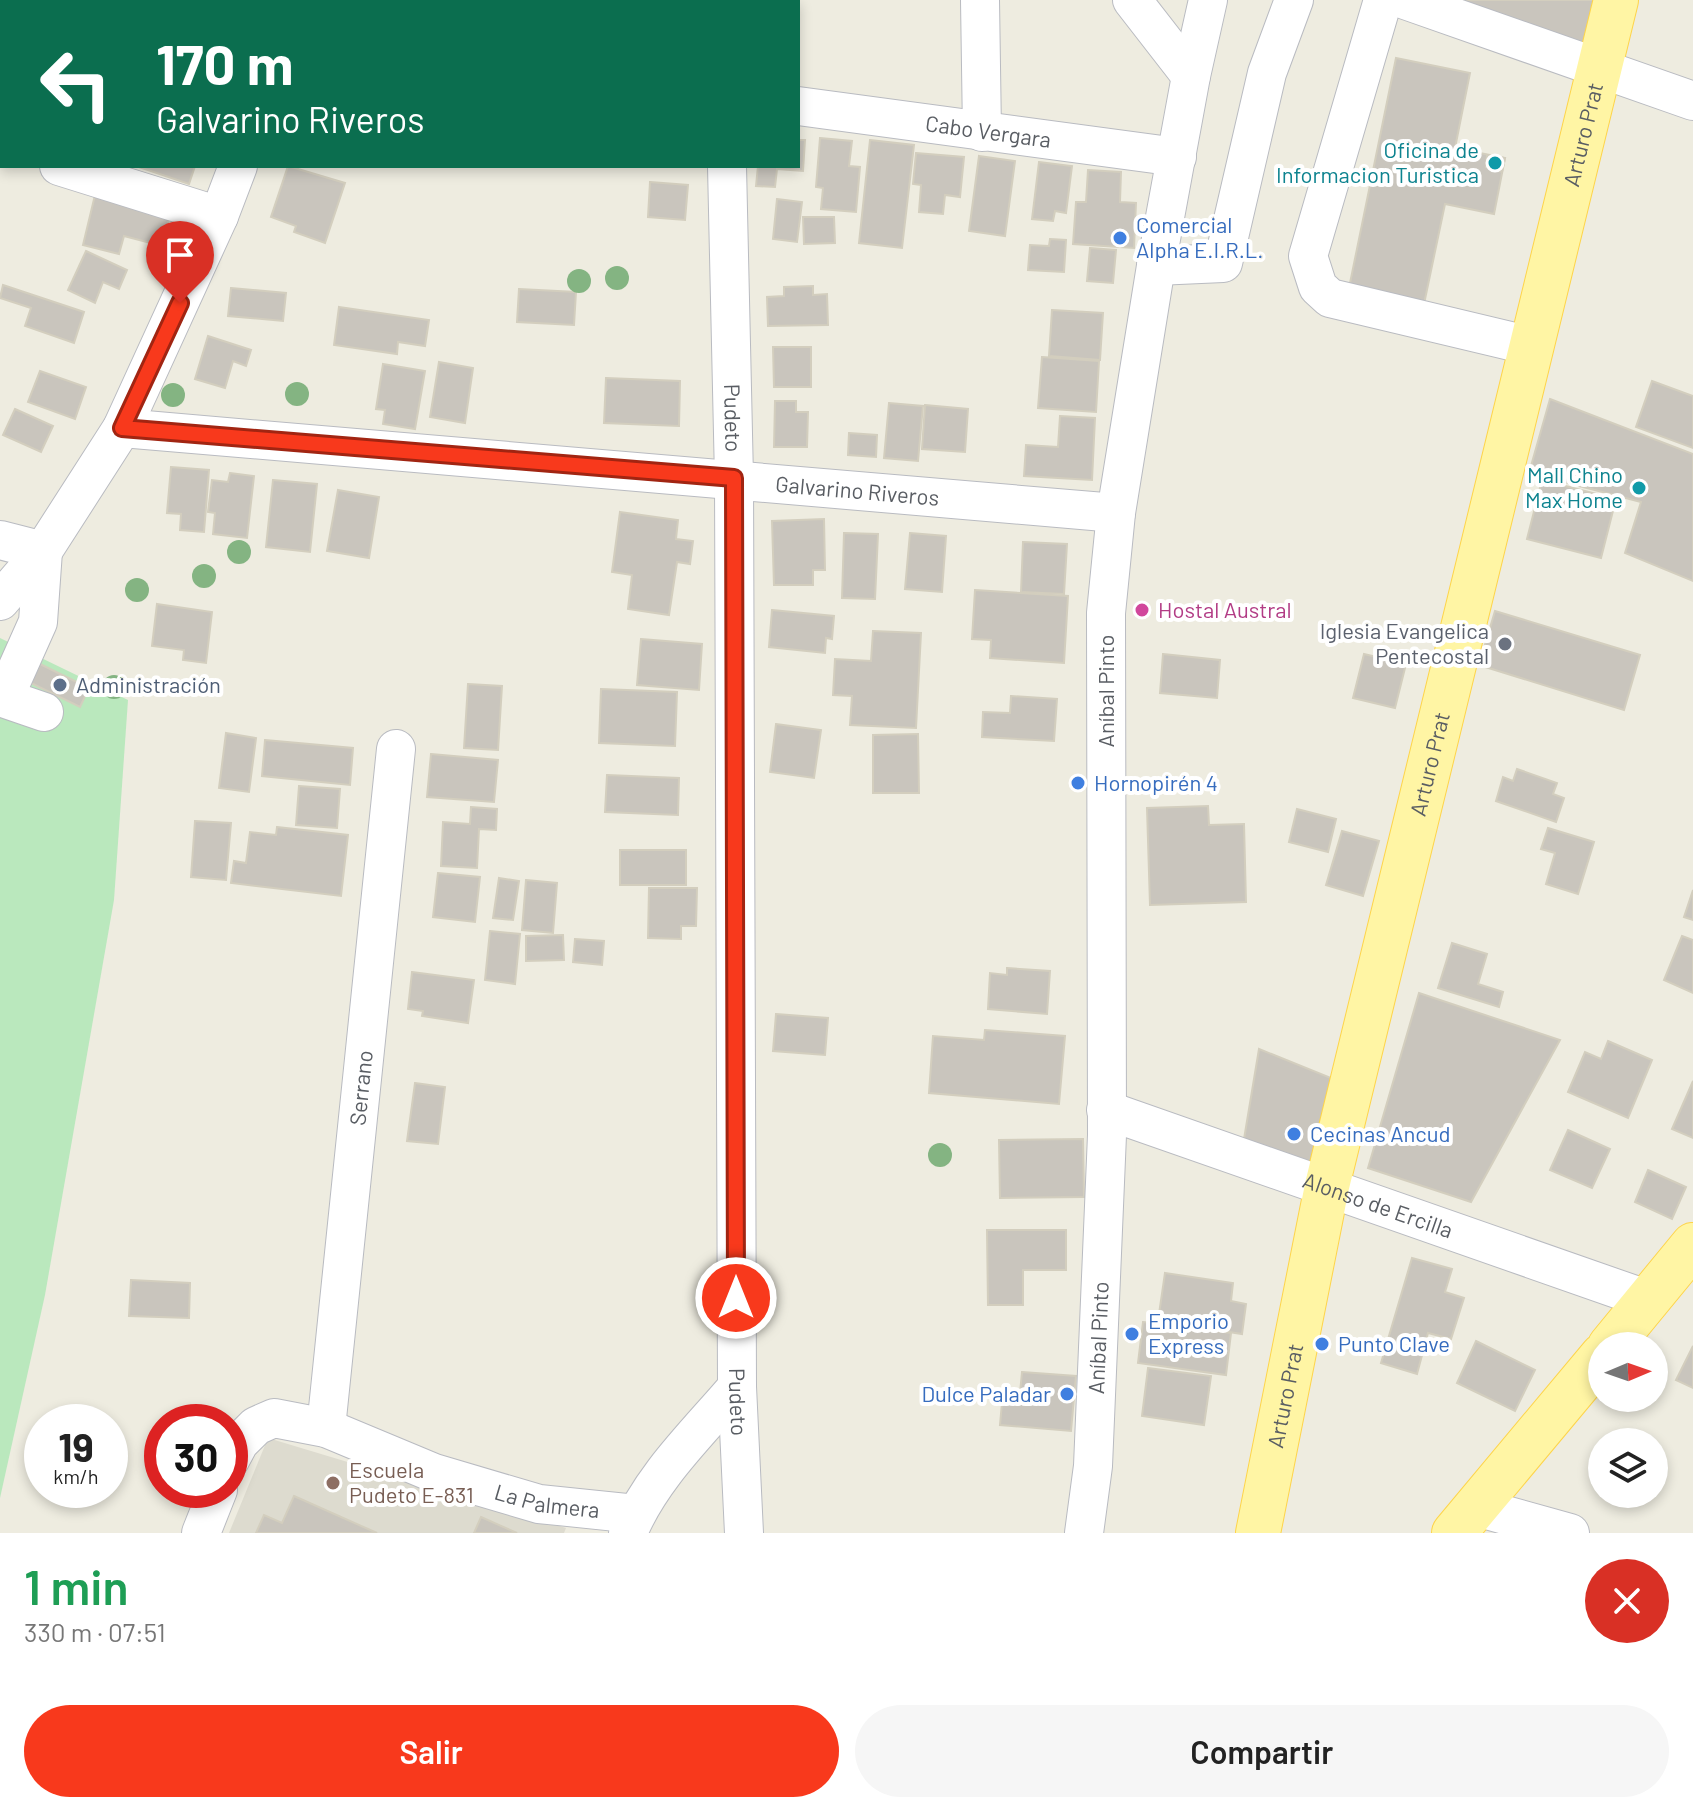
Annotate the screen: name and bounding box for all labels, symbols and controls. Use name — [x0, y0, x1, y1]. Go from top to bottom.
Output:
text: 170 m — [156, 29, 293, 96]
icon: left — [24, 32, 128, 136]
street label: Arturo Prat — [1557, 80, 1607, 189]
text: Galvarino Riveros — [156, 97, 425, 140]
street label: Cabo Vergara — [924, 109, 1053, 152]
place label: Oficina de Informacion Turistica — [1276, 136, 1479, 187]
marker: Oficina de Informacion Turistica — [1486, 154, 1504, 172]
place label: Comercial Alpha E.I.R.L. — [1136, 211, 1263, 262]
pin — [146, 221, 214, 303]
marker: Comercial Alpha E.I.R.L. — [1111, 229, 1129, 247]
icon: arrive — [158, 233, 202, 277]
street label: Pudeto — [720, 384, 747, 452]
place label: Mall Chino Max Home — [1525, 461, 1623, 512]
street label: Galvarino Riveros — [774, 470, 940, 510]
marker: Mall Chino Max Home — [1630, 479, 1648, 497]
place label: Hostal Austral — [1158, 596, 1292, 622]
marker: Hostal Austral — [1133, 601, 1151, 619]
place label: Iglesia Evangelica Pentecostal — [1320, 617, 1489, 668]
street label: Aníbal Pinto — [1092, 635, 1118, 747]
marker: Iglesia Evangelica Pentecostal — [1496, 635, 1514, 653]
place label: Administración — [76, 671, 221, 697]
marker: Administración — [51, 676, 69, 694]
street label: Arturo Prat — [1404, 709, 1454, 818]
place label: Hornopirén 4 — [1094, 769, 1218, 795]
marker: Hornopirén 4 — [1069, 774, 1087, 792]
street label: Serrano — [343, 1049, 377, 1127]
place label: Cecinas Ancud — [1310, 1120, 1451, 1146]
marker: Cecinas Ancud — [1285, 1125, 1303, 1143]
street label: Alonso de Ercilla — [1300, 1166, 1457, 1242]
position arrow — [694, 1256, 778, 1340]
street label: Aníbal Pinto — [1082, 1281, 1113, 1395]
place label: Emporio Express — [1148, 1307, 1229, 1358]
marker: Emporio Express — [1123, 1325, 1141, 1343]
place label: Punto Clave — [1338, 1330, 1450, 1356]
north arrow — [1588, 1332, 1668, 1412]
map controls — [1588, 1332, 1668, 1508]
marker: Punto Clave — [1313, 1335, 1331, 1353]
street label: Arturo Prat — [1261, 1341, 1307, 1450]
street label: Pudeto — [725, 1368, 753, 1436]
place label: Dulce Paladar — [922, 1380, 1051, 1406]
marker: Dulce Paladar — [1058, 1385, 1076, 1403]
speed limit sign: 30 — [144, 1404, 248, 1508]
text: 19 — [58, 1422, 94, 1470]
button: layers — [1588, 1428, 1668, 1508]
place label: Escuela Pudeto E-831 — [349, 1456, 474, 1507]
text: km/h — [53, 1464, 99, 1488]
marker: Escuela Pudeto E-831 — [324, 1474, 342, 1492]
street label: La Palmera — [492, 1478, 601, 1522]
text: 1 min — [24, 1557, 129, 1615]
button: close — [1585, 1559, 1669, 1643]
text: 330 m · 07:51 — [24, 1616, 166, 1647]
button: Salir — [24, 1705, 839, 1797]
button: Compartir — [855, 1705, 1669, 1797]

